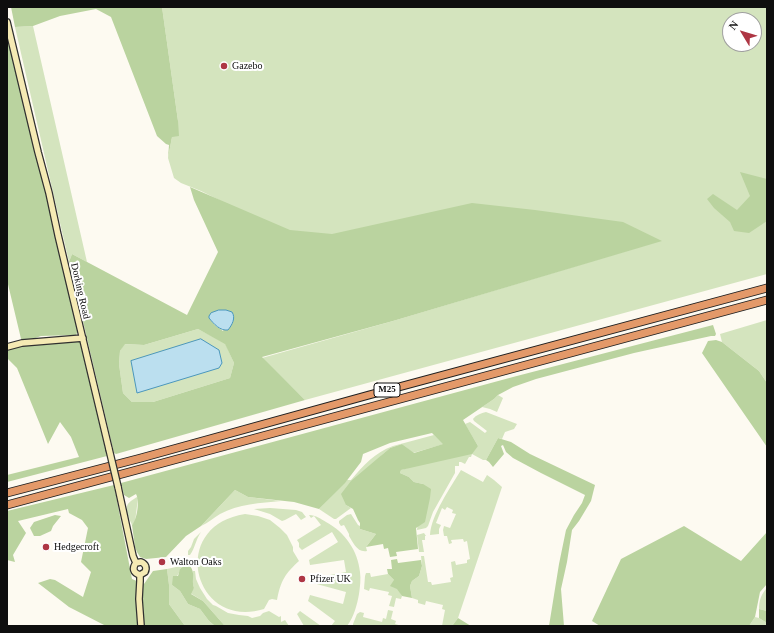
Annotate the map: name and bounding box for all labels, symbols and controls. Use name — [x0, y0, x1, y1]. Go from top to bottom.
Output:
north arrow — [722, 12, 762, 52]
text: N — [726, 18, 741, 32]
place label: Gazebo — [232, 60, 263, 72]
marker: Gazebo — [219, 61, 229, 71]
street label: Dorking Road — [68, 262, 92, 320]
road number: M25 — [374, 383, 400, 397]
place label: Hedgecroft — [54, 541, 99, 553]
marker: Hedgecroft — [41, 542, 51, 552]
place label: Walton Oaks — [170, 556, 222, 568]
marker: Walton Oaks — [157, 557, 167, 567]
place label: Pfizer UK — [310, 573, 351, 585]
marker: Pfizer UK — [297, 574, 307, 584]

